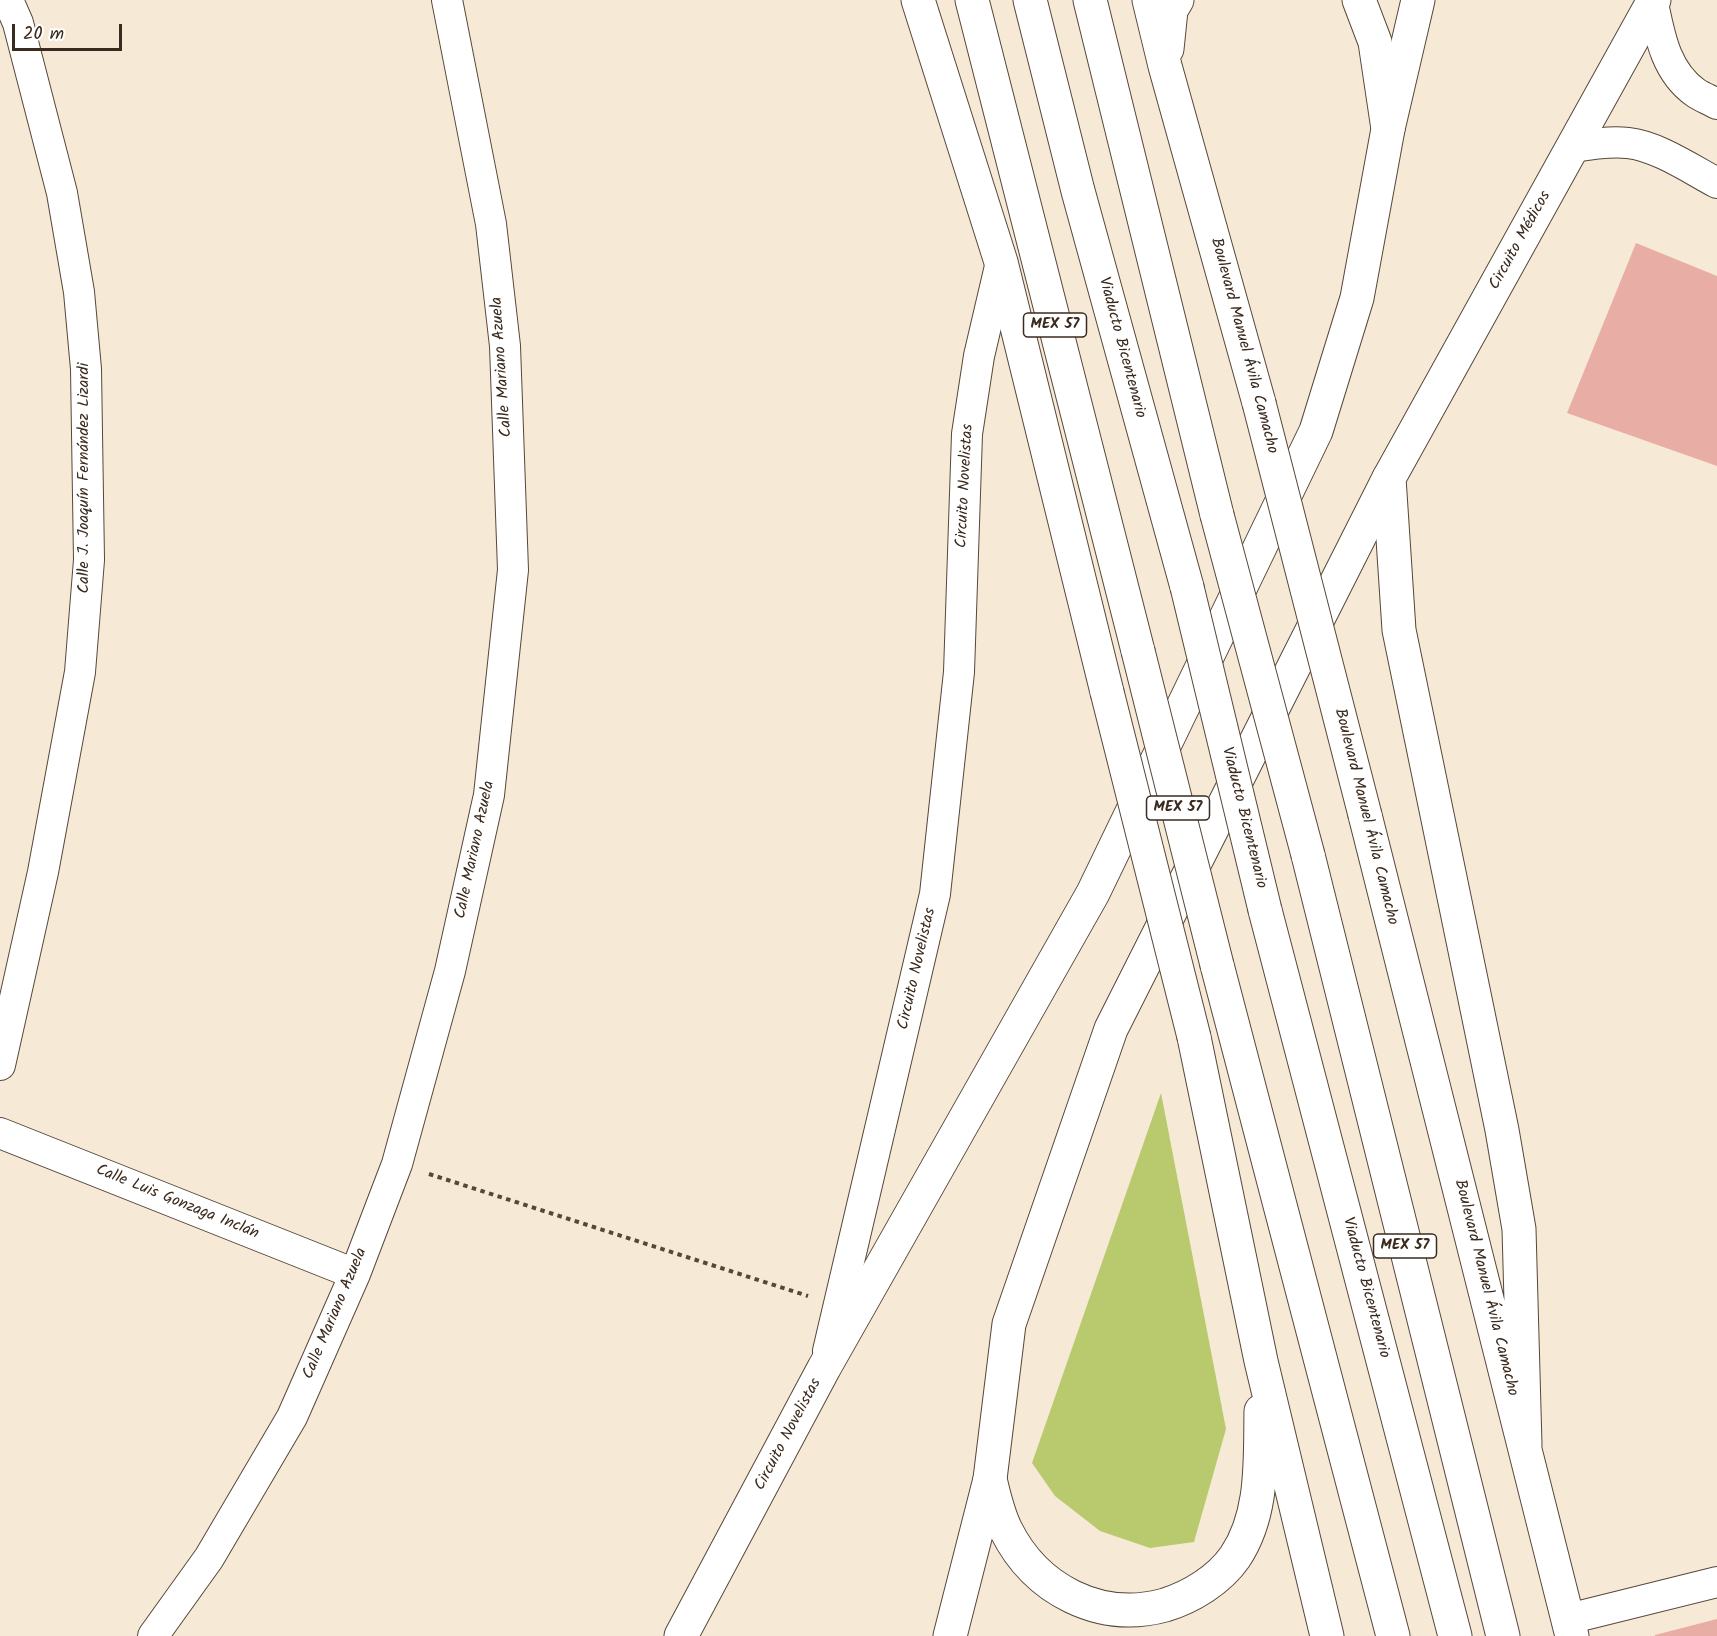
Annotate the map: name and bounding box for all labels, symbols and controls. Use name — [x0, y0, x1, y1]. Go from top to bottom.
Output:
scale bar — [15, 12, 124, 50]
text: 20 m — [23, 20, 64, 49]
street label: Circuito Médicos — [1486, 188, 1556, 294]
street label: Boulevard Manuel Ávila Camacho — [1205, 236, 1281, 456]
street label: Viaducto Bicentenario — [1093, 275, 1149, 421]
street label: Calle Mariano Azuela — [489, 296, 517, 438]
road number: MEX 57 — [1024, 313, 1086, 337]
street label: Calle J. Joaquín Fernández Lizardi — [75, 363, 95, 593]
street label: Circuito Novelistas — [953, 423, 979, 549]
street label: Boulevard Manuel Ávila Camacho — [1329, 707, 1401, 927]
street label: Viaducto Bicentenario — [1216, 745, 1270, 891]
street label: Calle Mariano Azuela — [452, 779, 500, 921]
road number: MEX 57 — [1146, 796, 1210, 820]
street label: Circuito Novelistas — [895, 906, 941, 1032]
street label: Calle Luis Gonzaga Inclán — [93, 1161, 261, 1245]
street label: Boulevard Manuel Ávila Camacho — [1449, 1178, 1521, 1398]
street label: Viaducto Bicentenario — [1337, 1215, 1393, 1361]
road number: MEX 57 — [1374, 1234, 1436, 1258]
street label: Calle Mariano Azuela — [300, 1246, 372, 1382]
street label: Circuito Novelistas — [751, 1376, 827, 1494]

